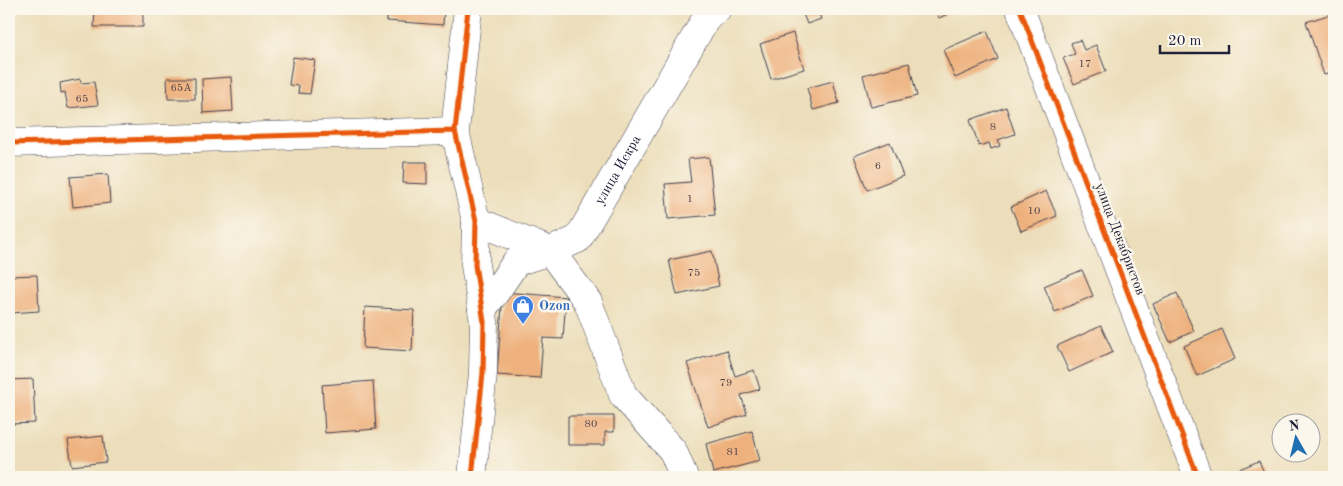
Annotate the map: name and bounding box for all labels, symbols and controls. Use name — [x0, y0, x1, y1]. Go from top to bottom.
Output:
scale bar — [1160, 22, 1229, 54]
text: 20 m — [1168, 34, 1202, 49]
house number: 17 — [1079, 59, 1091, 70]
house number: 65А — [170, 83, 192, 94]
house number: 65 — [76, 94, 88, 105]
house number: 8 — [990, 122, 996, 133]
street label: улица Искра — [592, 133, 644, 207]
house number: 6 — [875, 161, 881, 172]
street label: улица Декабристов — [1092, 181, 1148, 297]
house number: 1 — [687, 194, 693, 205]
house number: 10 — [1028, 206, 1040, 217]
house number: 75 — [688, 268, 700, 279]
shop icon: Ozon — [511, 294, 535, 325]
place label: Ozon — [539, 299, 570, 313]
house number: 79 — [720, 378, 732, 389]
north arrow — [1270, 414, 1320, 464]
text: N — [1288, 418, 1301, 434]
house number: 80 — [585, 419, 597, 430]
house number: 81 — [727, 447, 739, 458]

